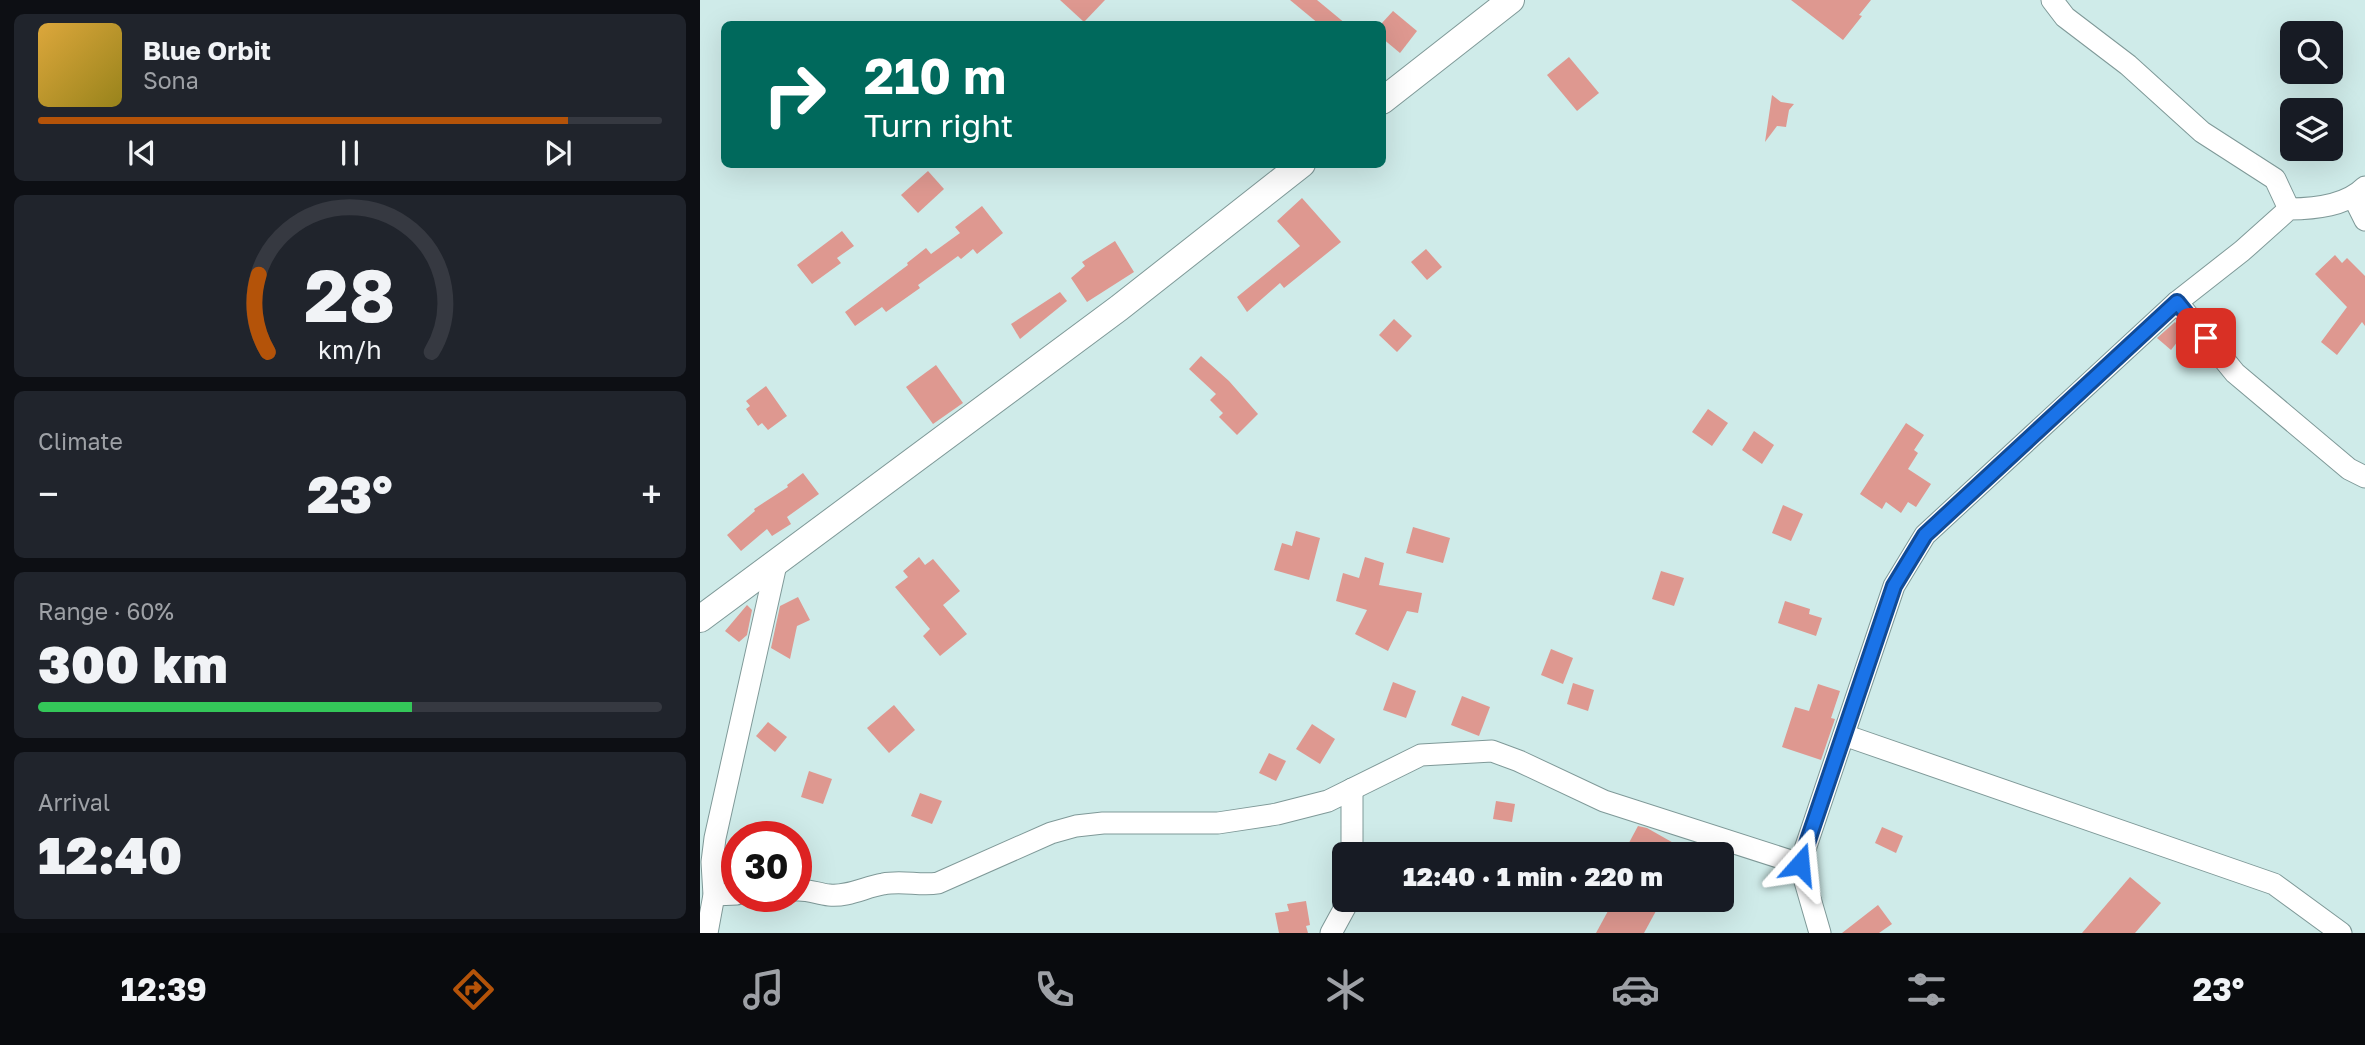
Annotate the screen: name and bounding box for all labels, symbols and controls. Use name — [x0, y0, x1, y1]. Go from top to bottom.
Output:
map controls — [2280, 21, 2343, 161]
button: search — [2280, 21, 2343, 84]
text: Blue Orbit — [143, 35, 271, 66]
text: 210 m — [864, 46, 1006, 105]
icon: right — [749, 49, 840, 140]
text: Sona — [143, 66, 199, 94]
button: layers — [2280, 98, 2343, 161]
text: Turn right — [864, 106, 1013, 144]
icon: previous — [123, 134, 161, 172]
icon: pause — [331, 134, 369, 172]
icon: next — [539, 134, 577, 172]
text: 28 — [305, 251, 396, 338]
pin — [2176, 308, 2236, 368]
icon: arrive — [2187, 319, 2225, 357]
text: km/h — [318, 334, 382, 365]
text: Climate — [38, 427, 123, 455]
text: 23° — [307, 462, 393, 524]
text: − — [38, 471, 59, 516]
text: + — [641, 471, 662, 516]
text: Range · 60% — [38, 597, 174, 625]
text: 300 km — [38, 632, 228, 694]
text: Arrival — [38, 788, 110, 816]
speed limit sign: 30 — [721, 821, 812, 912]
text: 12:40 — [38, 823, 182, 885]
position arrow — [1763, 827, 1837, 901]
text: 12:40 · 1 min · 220 m — [1403, 861, 1663, 892]
icon: directions — [449, 965, 498, 1014]
icon: music — [739, 965, 788, 1014]
icon: phone — [1030, 965, 1079, 1014]
icon: climate — [1321, 965, 1370, 1014]
icon: car — [1611, 965, 1660, 1014]
icon: filters — [1902, 965, 1951, 1014]
text: 12:39 — [121, 970, 207, 1008]
text: 23° — [2193, 970, 2244, 1008]

